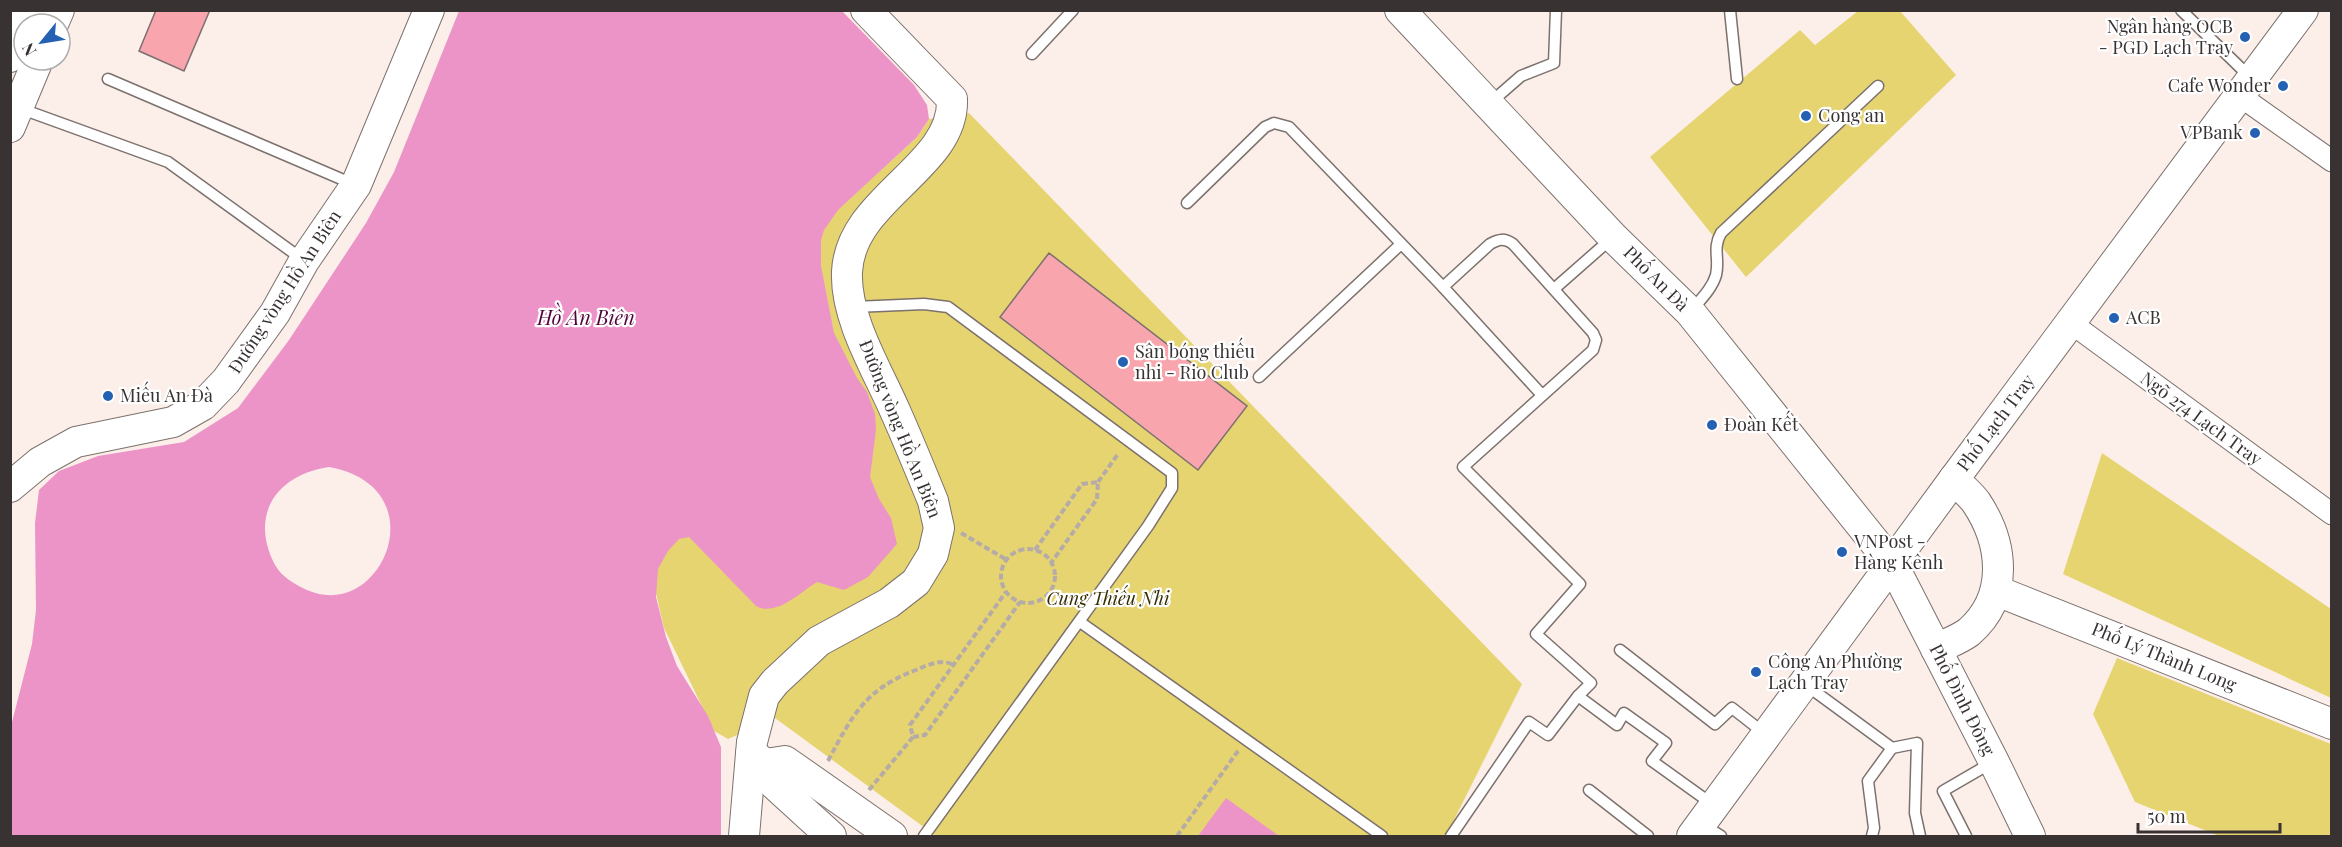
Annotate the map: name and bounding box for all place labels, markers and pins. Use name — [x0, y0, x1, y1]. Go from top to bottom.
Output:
place label: Ngân hàng OCB - PGD Lạch Tray — [2099, 14, 2233, 59]
marker: Ngân hàng OCB - PGD Lạch Tray — [2238, 30, 2252, 44]
place label: Cafe Wonder — [2168, 73, 2271, 97]
marker: Cafe Wonder — [2276, 79, 2290, 93]
place label: Cong an — [1818, 103, 1885, 127]
marker: Cong an — [1799, 109, 1813, 123]
place label: VPBank — [2179, 120, 2243, 144]
marker: VPBank — [2248, 126, 2262, 140]
place label: ACB — [2125, 305, 2161, 329]
marker: ACB — [2107, 311, 2121, 325]
place label: Sân bóng thiếu nhi - Rio Club — [1135, 337, 1256, 384]
marker: Sân bóng thiếu nhi - Rio Club — [1116, 355, 1130, 369]
place label: Miếu An Đà — [120, 381, 213, 407]
marker: Miếu An Đà — [101, 389, 115, 403]
place label: Đoàn Kết — [1724, 410, 1799, 436]
marker: Đoàn Kết — [1705, 418, 1719, 432]
place label: VNPost - Hàng Kênh — [1853, 529, 1944, 574]
marker: VNPost - Hàng Kênh — [1835, 545, 1849, 559]
place label: Công An Phường Lạch Tray — [1768, 649, 1903, 694]
marker: Công An Phường Lạch Tray — [1749, 665, 1763, 679]

